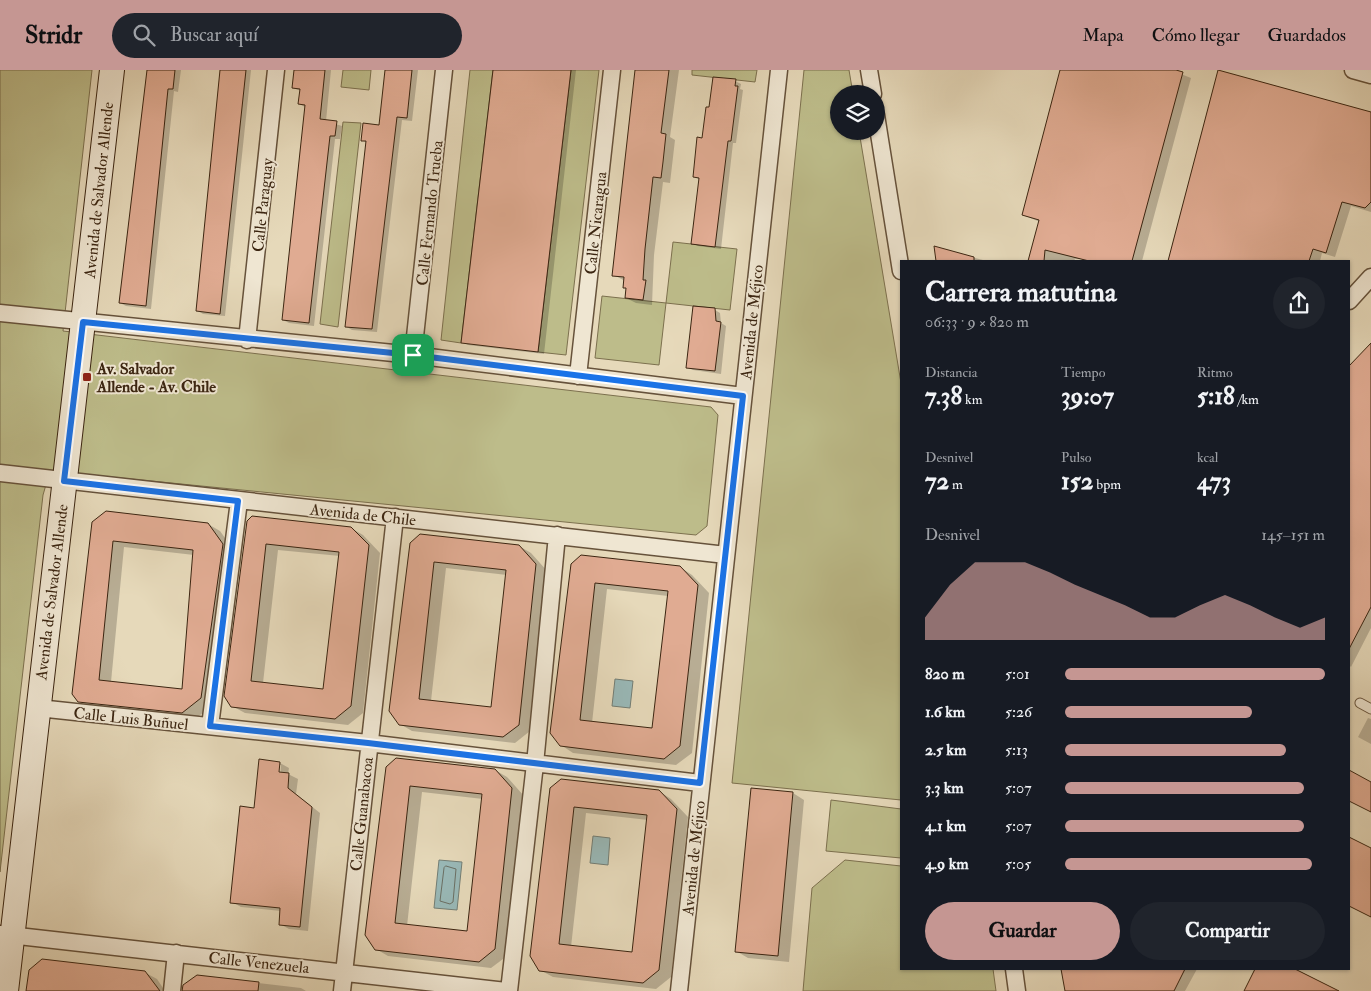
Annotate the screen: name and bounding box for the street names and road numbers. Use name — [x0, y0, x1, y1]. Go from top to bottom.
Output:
street label: Avenida de Salvador Allende — [80, 101, 118, 280]
street label: Calle Fernando Trueba — [412, 139, 448, 287]
street label: Calle Paraguay — [248, 156, 278, 253]
street label: Calle Nicaragua — [581, 170, 611, 275]
street label: Avenida de Méjico — [736, 263, 768, 381]
street label: Avenida de Chile — [308, 499, 417, 531]
street label: Avenida de Salvador Allende — [31, 503, 73, 682]
street label: Calle Luis Buñuel — [72, 703, 189, 735]
street label: Calle Guanabacoa — [346, 756, 378, 872]
street label: Avenida de Méjico — [678, 799, 710, 917]
street label: Calle Venezuela — [207, 948, 311, 978]

